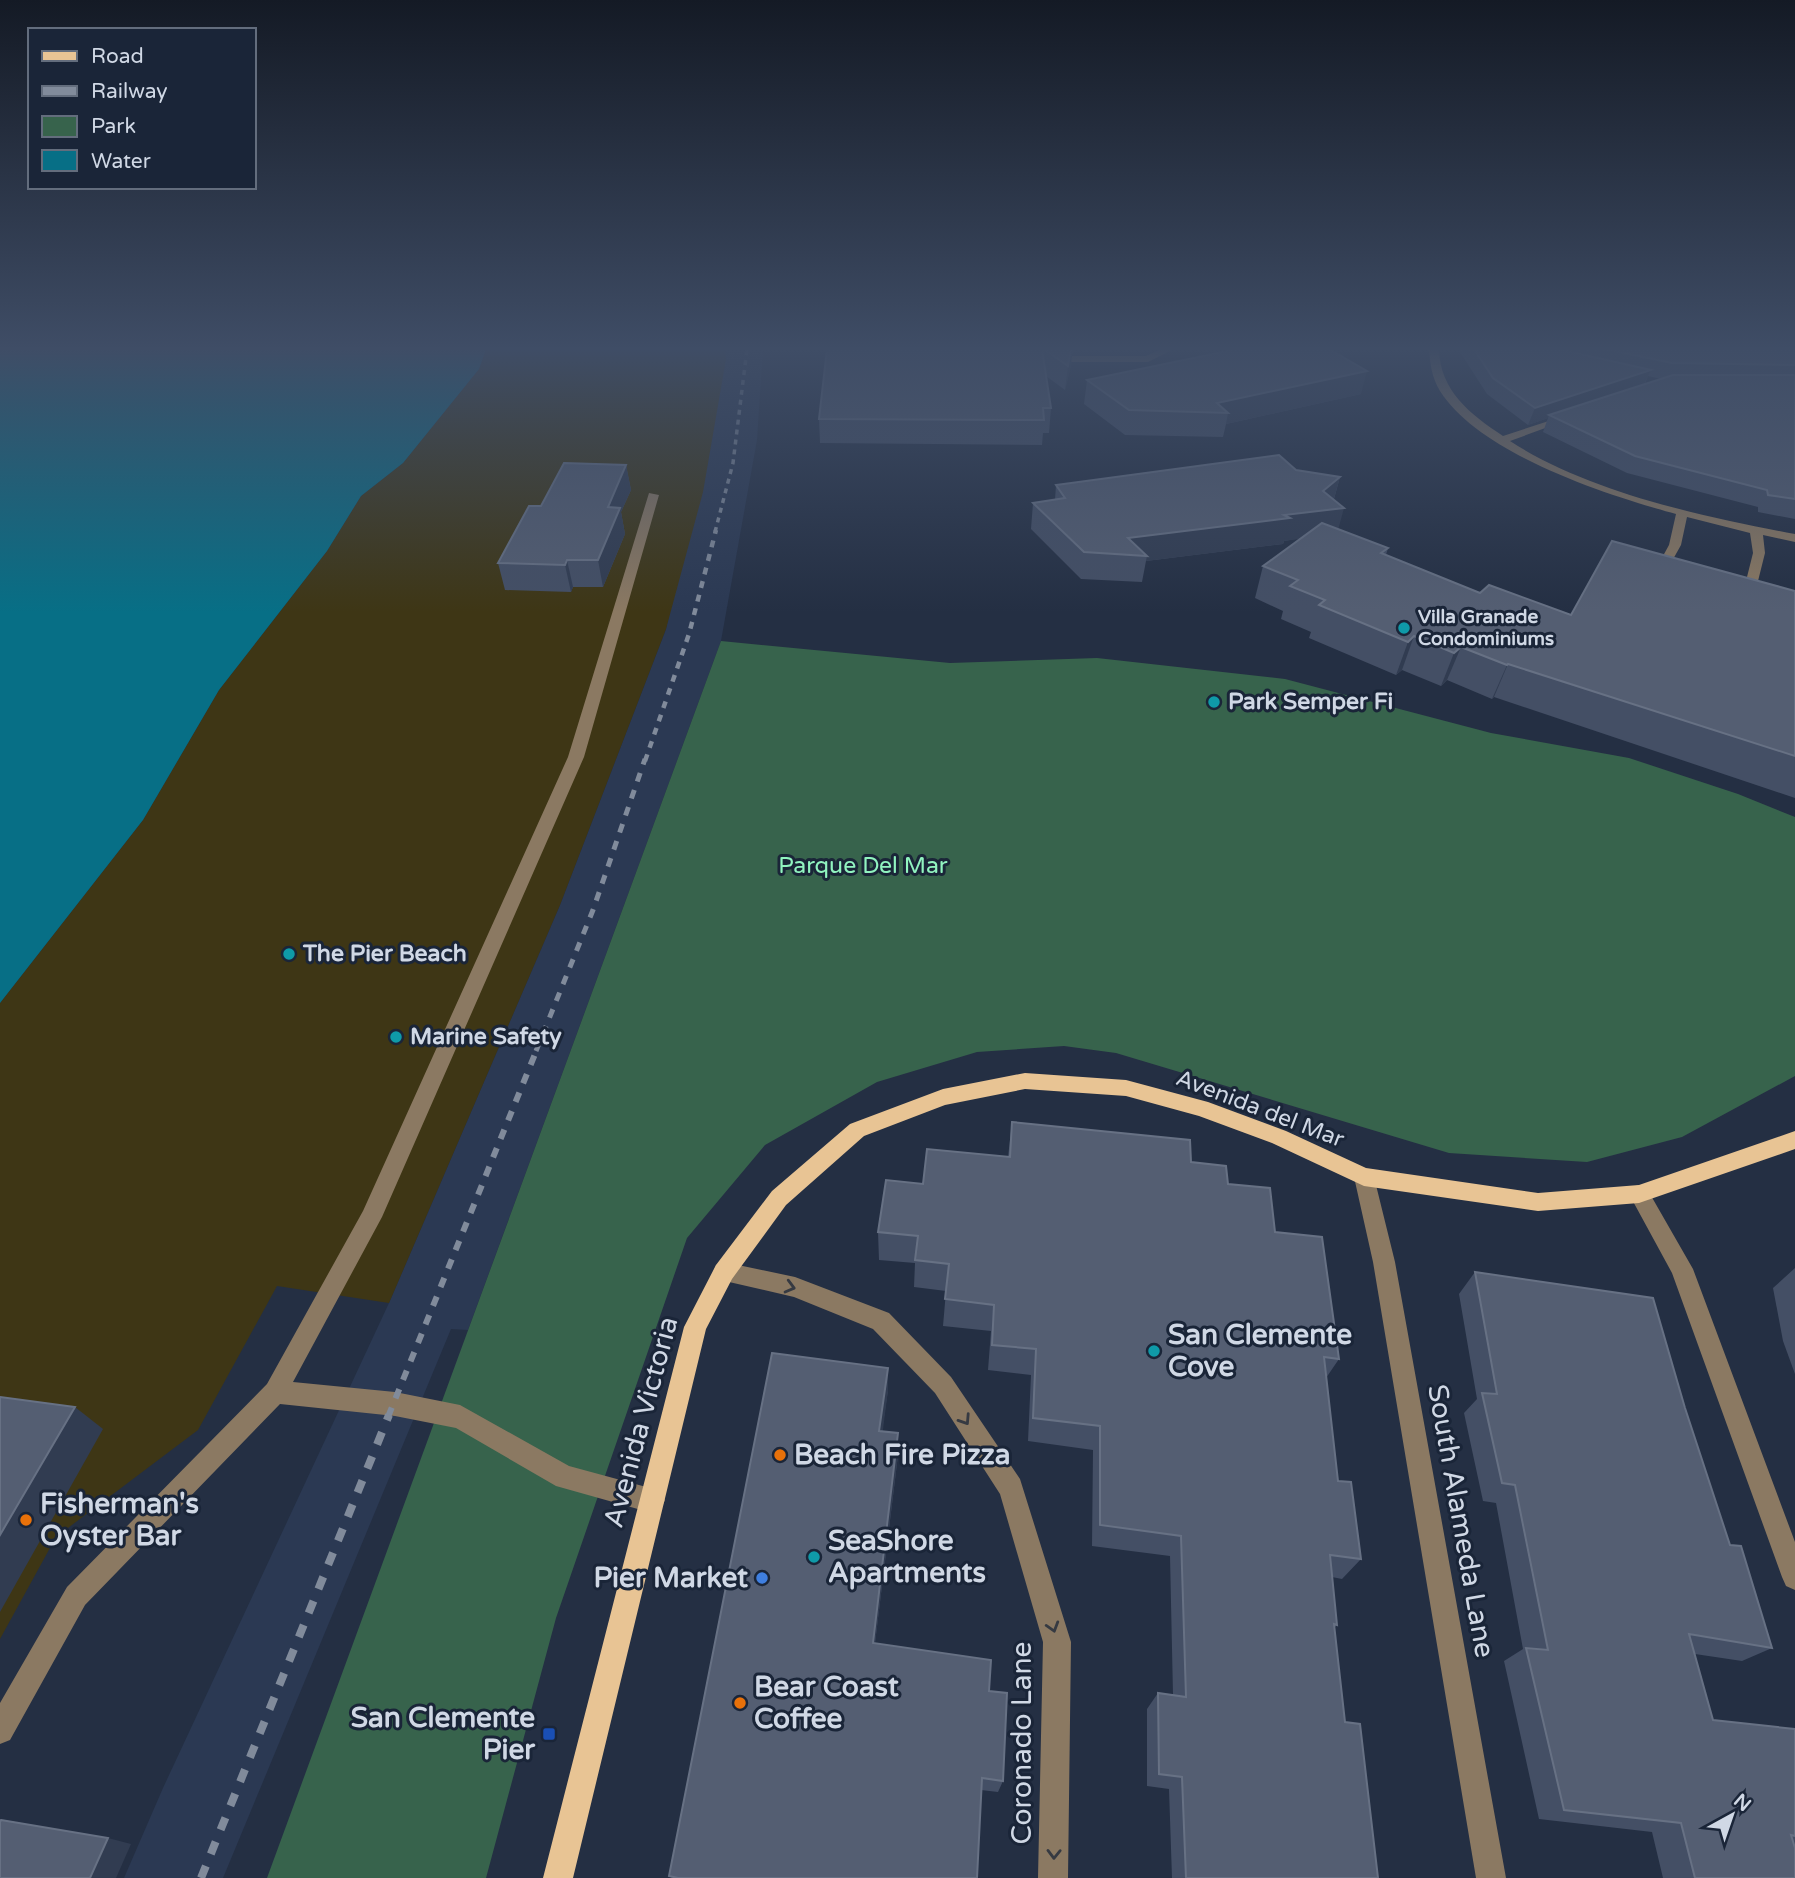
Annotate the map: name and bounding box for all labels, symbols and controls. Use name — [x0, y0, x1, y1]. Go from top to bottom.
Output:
legend — [28, 28, 256, 189]
text: Road — [91, 44, 144, 69]
text: Railway — [91, 79, 168, 104]
text: Park — [91, 114, 136, 139]
text: Water — [91, 149, 151, 174]
place label: Villa Granade Condominiums — [1418, 606, 1554, 650]
marker: Villa Granade Condominiums — [1396, 620, 1412, 636]
place label: Park Semper Fi — [1228, 688, 1393, 716]
marker: Park Semper Fi — [1206, 694, 1222, 710]
park label: Parque Del Mar — [778, 852, 948, 880]
place label: The Pier Beach — [302, 940, 467, 968]
marker: The Pier Beach — [281, 946, 297, 962]
place label: Marine Safety — [410, 1023, 562, 1051]
marker: Marine Safety — [388, 1029, 404, 1045]
street label: Avenida del Mar — [1172, 1064, 1348, 1154]
one-way arrow — [784, 1279, 796, 1293]
street label: Avenida Victoria — [596, 1313, 686, 1531]
place label: San Clemente Cove — [1168, 1318, 1352, 1384]
marker: San Clemente Cove — [1146, 1343, 1162, 1359]
street label: South Alameda Lane — [1420, 1382, 1502, 1660]
one-way arrow — [957, 1412, 970, 1425]
place label: Beach Fire Pizza — [794, 1438, 1010, 1472]
marker: Beach Fire Pizza — [772, 1447, 788, 1463]
place label: Fisherman's Oyster Bar — [40, 1487, 199, 1553]
marker: Fisherman's Oyster Bar — [18, 1512, 34, 1528]
place label: SeaShore Apartments — [828, 1524, 986, 1590]
marker: SeaShore Apartments — [806, 1549, 822, 1565]
place label: Pier Market — [594, 1561, 748, 1595]
marker: Pier Market — [754, 1570, 770, 1586]
one-way arrow — [1044, 1621, 1059, 1633]
street label: Coronado Lane — [1005, 1642, 1039, 1844]
place label: Bear Coast Coffee — [754, 1670, 899, 1736]
marker: Bear Coast Coffee — [732, 1695, 748, 1711]
place label: San Clemente Pier — [351, 1701, 536, 1767]
marker: San Clemente Pier — [541, 1726, 557, 1742]
north arrow — [1697, 1780, 1767, 1850]
text: N — [1729, 1789, 1755, 1816]
one-way arrow — [1046, 1849, 1061, 1860]

